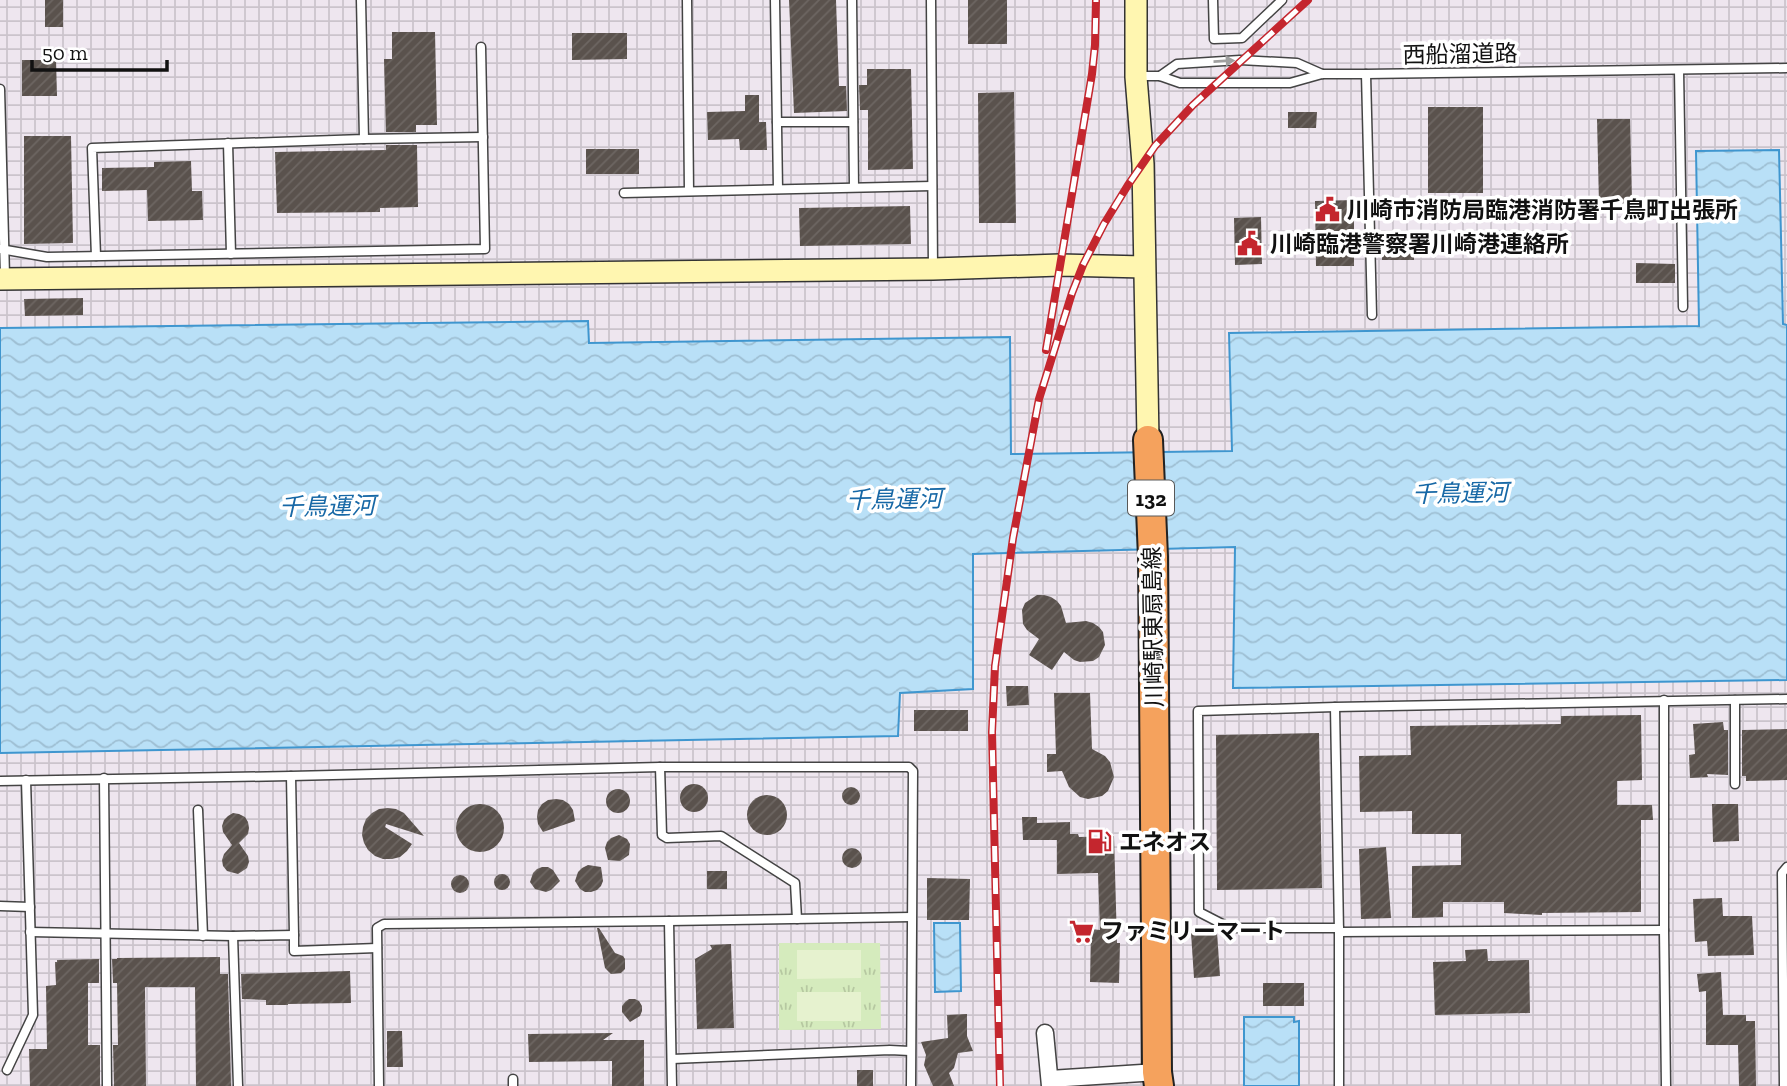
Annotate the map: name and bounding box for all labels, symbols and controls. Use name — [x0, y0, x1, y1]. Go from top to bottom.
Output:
scale bar — [32, 28, 166, 72]
street label: 西船溜道路 — [1402, 39, 1518, 69]
text: 50 m — [42, 40, 88, 65]
one-way arrow — [1214, 56, 1236, 67]
public building icon: 川崎市消防局臨港消防署千鳥町出張所 — [1313, 196, 1341, 224]
place label: 川崎市消防局臨港消防署千鳥町出張所 — [1347, 196, 1738, 224]
public building icon: 川崎臨港警察署川崎港連絡所 — [1236, 230, 1264, 258]
place label: 川崎臨港警察署川崎港連絡所 — [1270, 230, 1569, 258]
water label: 千鳥運河 — [1412, 478, 1512, 508]
road number: 132 — [1128, 480, 1174, 516]
water label: 千鳥運河 — [846, 484, 946, 514]
water label: 千鳥運河 — [279, 491, 379, 521]
street label: 川崎駅東扇島線 — [1138, 546, 1168, 708]
fuel station icon: エネオス — [1085, 828, 1113, 856]
place label: エネオス — [1119, 828, 1211, 856]
supermarket icon: ファミリーマート — [1067, 917, 1095, 945]
place label: ファミリーマート — [1101, 917, 1285, 945]

